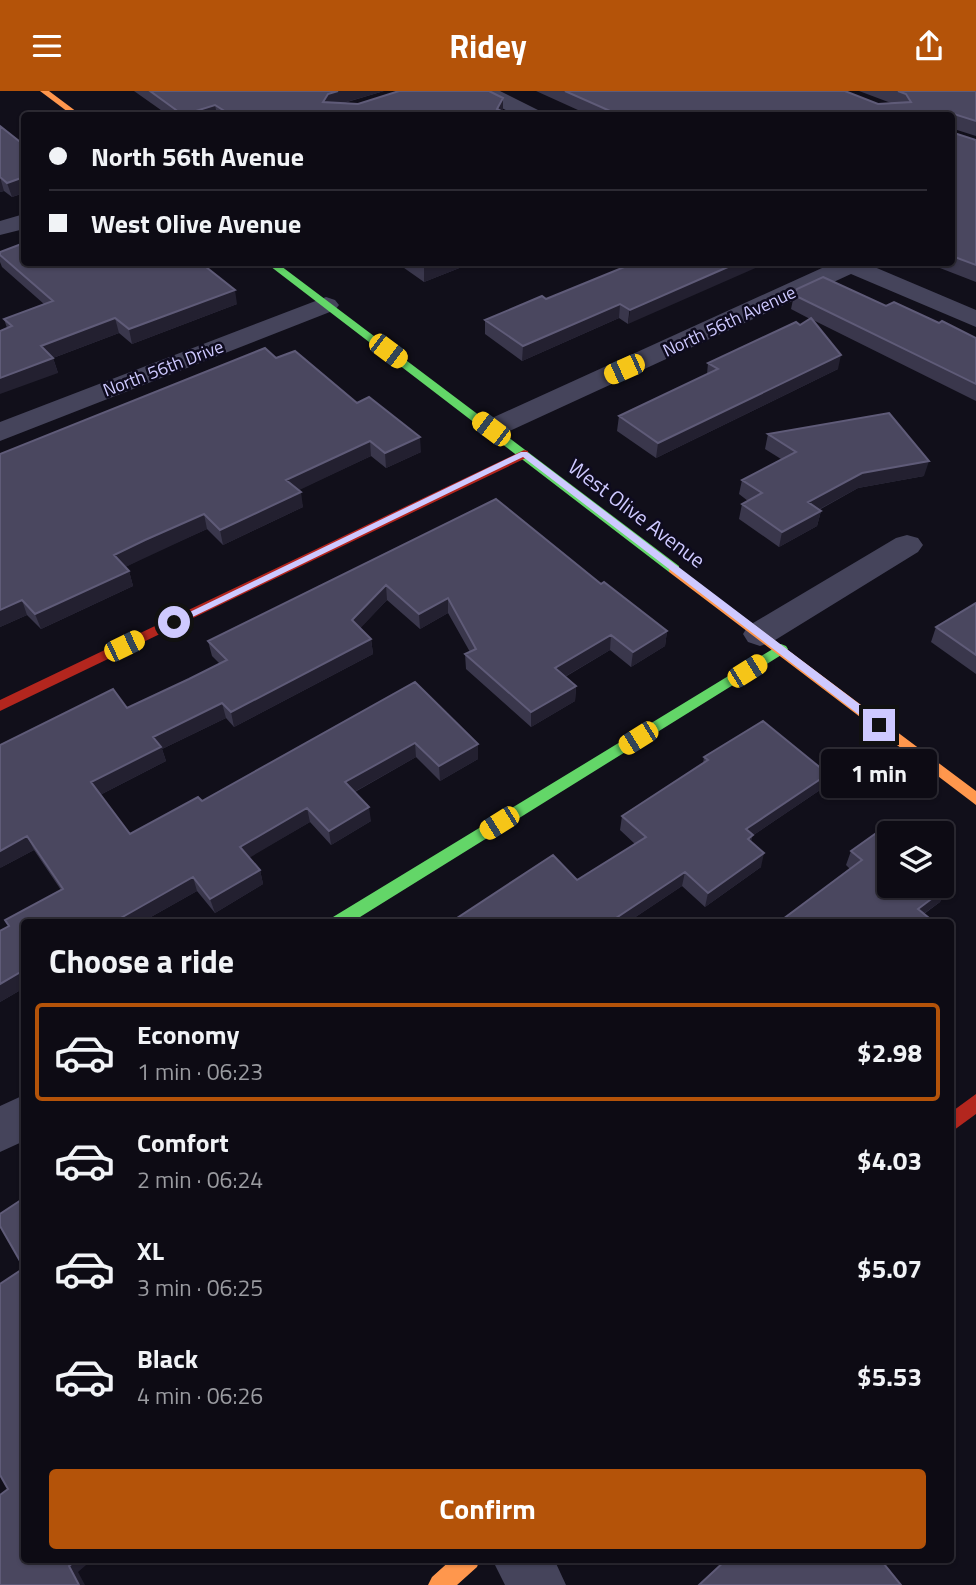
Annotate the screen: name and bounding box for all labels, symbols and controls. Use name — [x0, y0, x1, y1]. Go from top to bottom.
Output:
text: Ridey — [449, 22, 527, 70]
icon: menu — [28, 27, 66, 65]
icon: share — [910, 27, 948, 65]
text: North 56th Avenue — [91, 137, 304, 176]
text: West Olive Avenue — [91, 204, 301, 243]
street label: North 56th Avenue — [658, 278, 800, 364]
car — [365, 330, 412, 372]
street label: North 56th Drive — [99, 333, 227, 403]
car — [601, 351, 648, 387]
car — [468, 408, 515, 450]
street label: West Olive Avenue — [562, 451, 712, 575]
route start — [158, 606, 190, 638]
car — [101, 627, 148, 665]
car — [724, 651, 771, 691]
route end — [863, 709, 895, 741]
car — [615, 718, 662, 758]
callout: 1 min — [821, 749, 937, 799]
text: 1 min — [851, 756, 907, 791]
car — [476, 803, 523, 843]
map controls — [877, 821, 954, 898]
button: layers — [877, 821, 954, 898]
text: Choose a ride — [49, 937, 234, 985]
text: Economy — [137, 1015, 239, 1054]
icon: car — [53, 1021, 116, 1084]
text: $2.98 — [857, 1033, 922, 1072]
text: 1 min · 06:23 — [137, 1054, 263, 1089]
text: Comfort — [137, 1123, 229, 1162]
icon: car — [53, 1129, 116, 1192]
text: $4.03 — [857, 1141, 922, 1180]
text: 2 min · 06:24 — [137, 1162, 263, 1197]
text: XL — [137, 1231, 164, 1270]
icon: car — [53, 1237, 116, 1300]
text: $5.07 — [857, 1249, 922, 1288]
text: 3 min · 06:25 — [137, 1270, 263, 1305]
text: Black — [137, 1339, 198, 1378]
icon: car — [53, 1345, 116, 1408]
text: $5.53 — [857, 1357, 922, 1396]
text: 4 min · 06:26 — [137, 1378, 263, 1413]
button: Confirm — [49, 1469, 926, 1549]

